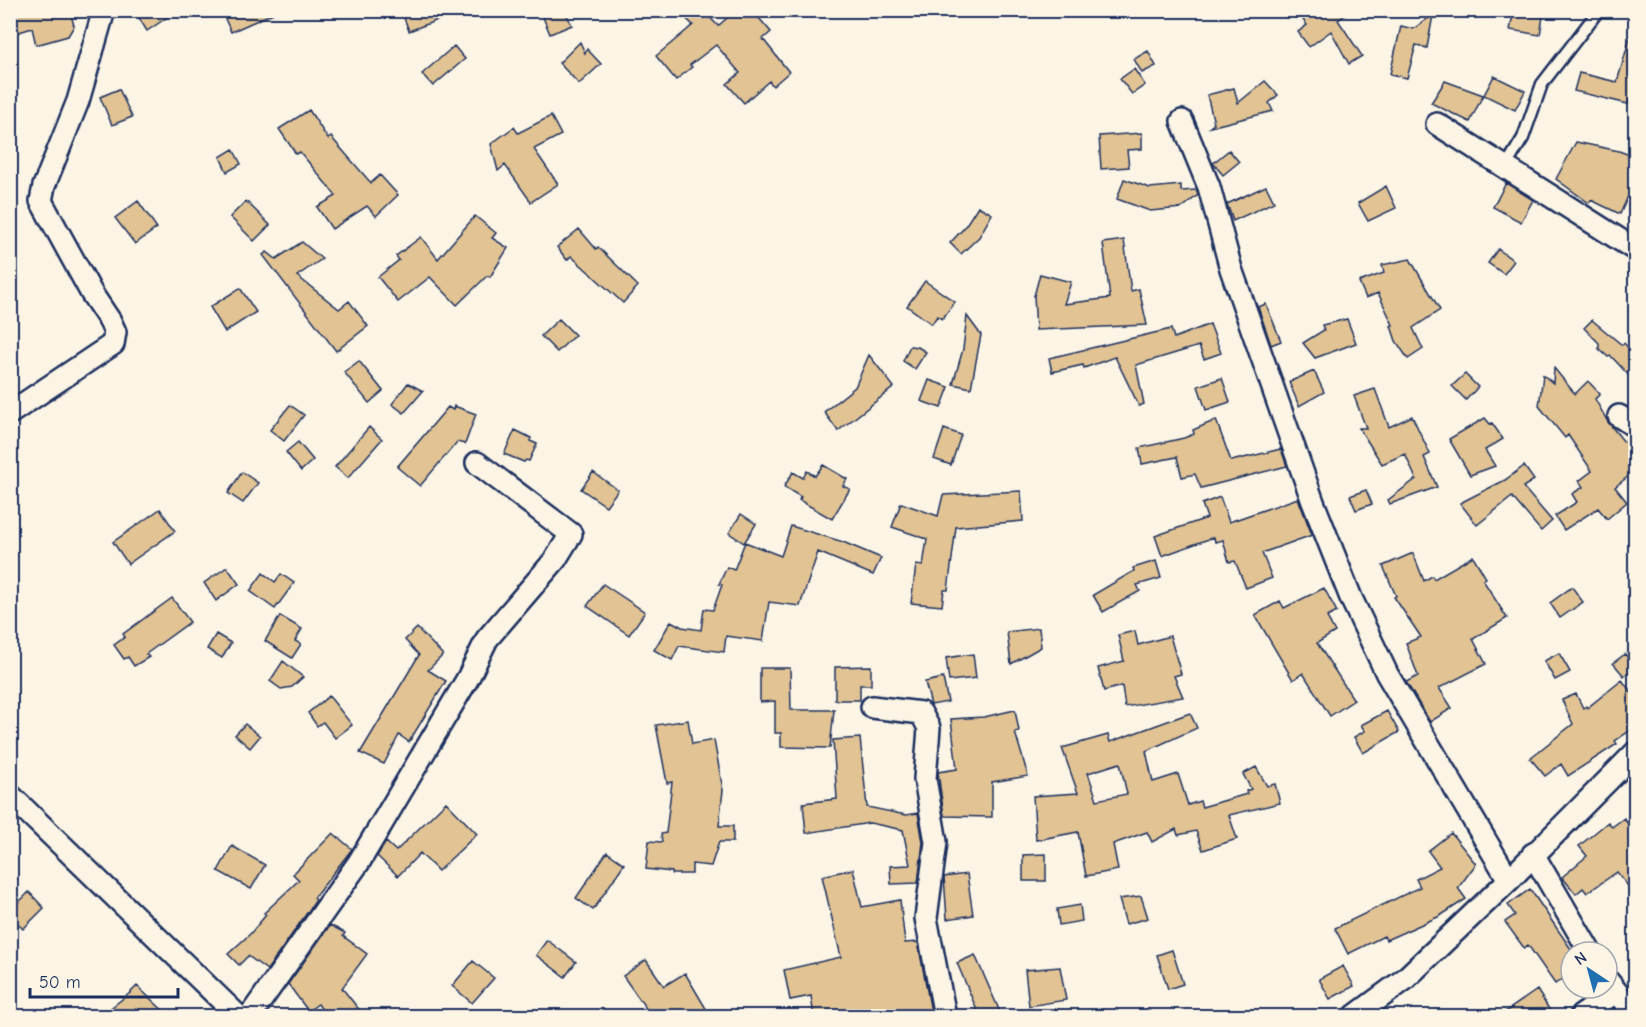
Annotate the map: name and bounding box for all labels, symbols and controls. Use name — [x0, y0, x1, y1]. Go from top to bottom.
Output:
north arrow — [1559, 940, 1619, 1000]
text: N — [1571, 948, 1590, 969]
scale bar — [30, 961, 178, 999]
text: 50 m — [39, 972, 81, 993]

